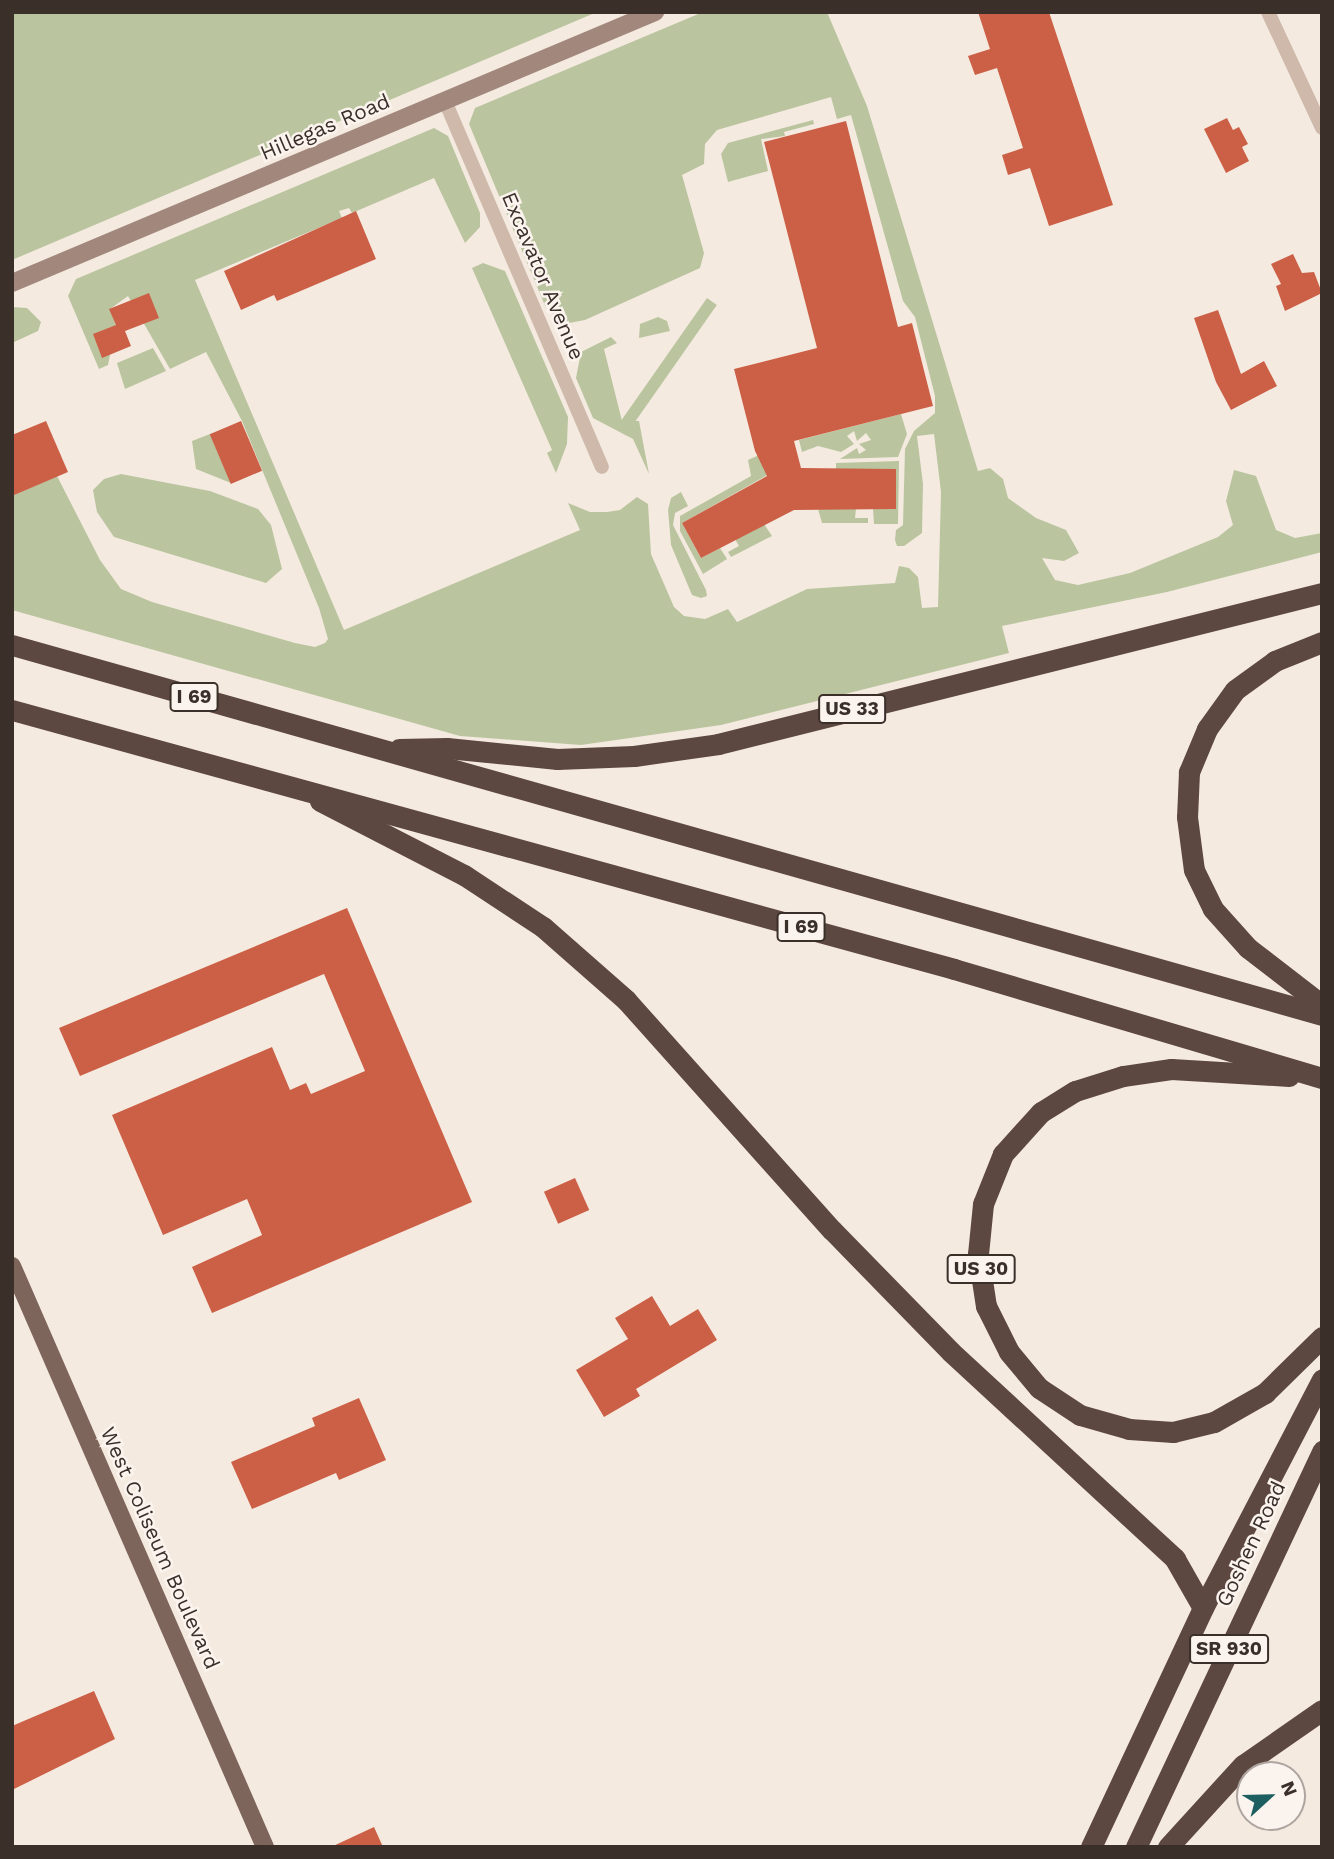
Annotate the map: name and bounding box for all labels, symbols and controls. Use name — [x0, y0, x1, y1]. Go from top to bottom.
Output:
street label: Hillegas Road — [256, 88, 394, 166]
street label: Excavator Avenue — [496, 188, 590, 364]
road number: I 69 — [170, 682, 218, 712]
road number: US 33 — [817, 694, 887, 724]
road number: I 69 — [776, 911, 826, 942]
road number: US 30 — [946, 1254, 1016, 1284]
street label: West Coliseum Boulevard — [95, 1423, 225, 1673]
street label: Goshen Road — [1211, 1477, 1291, 1611]
road number: SR 930 — [1189, 1634, 1269, 1665]
north arrow — [1236, 1761, 1306, 1831]
text: N — [1276, 1778, 1302, 1800]

